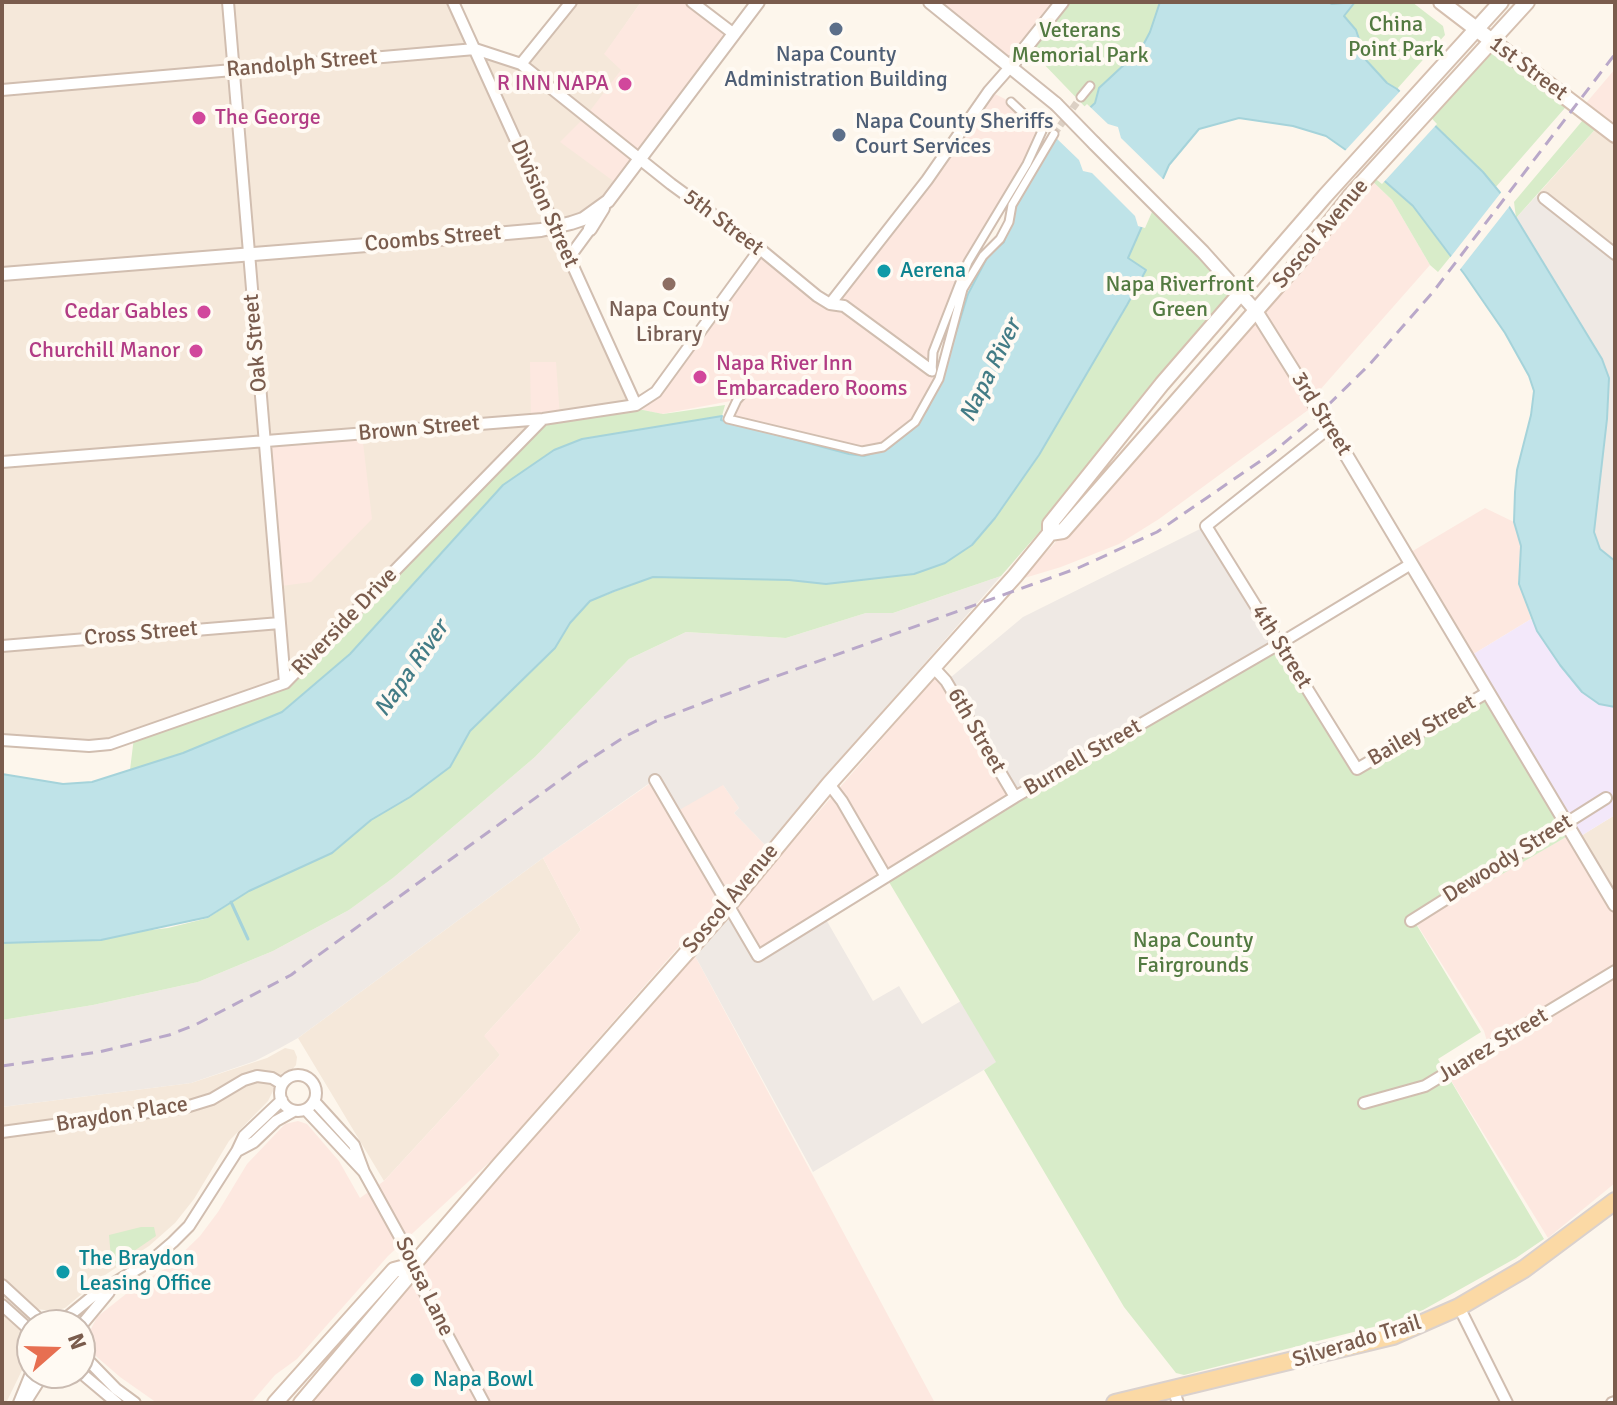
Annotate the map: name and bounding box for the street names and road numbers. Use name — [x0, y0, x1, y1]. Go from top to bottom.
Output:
street label: 1st Street — [1484, 31, 1572, 107]
street label: Randolph Street — [225, 44, 379, 84]
street label: Division Street — [504, 136, 584, 272]
street label: Soscol Avenue — [1267, 174, 1375, 294]
street label: 5th Street — [678, 184, 768, 262]
street label: Coombs Street — [364, 220, 502, 258]
street label: Oak Street — [239, 293, 273, 393]
street label: 3rd Street — [1285, 367, 1357, 461]
street label: Brown Street — [357, 411, 481, 447]
street label: Riverside Drive — [287, 562, 403, 682]
street label: 4th Street — [1245, 600, 1317, 694]
street label: Cross Street — [83, 616, 199, 652]
street label: 6th Street — [941, 684, 1011, 778]
street label: Bailey Street — [1363, 690, 1481, 772]
street label: Burnell Street — [1020, 714, 1146, 802]
street label: Dewoody Street — [1438, 809, 1578, 909]
street label: Soscol Avenue — [677, 839, 785, 959]
street label: Juarez Street — [1433, 1003, 1553, 1089]
street label: Braydon Place — [54, 1092, 190, 1138]
street label: Sousa Lane — [389, 1233, 459, 1341]
street label: Silverado Trail — [1289, 1310, 1425, 1374]

